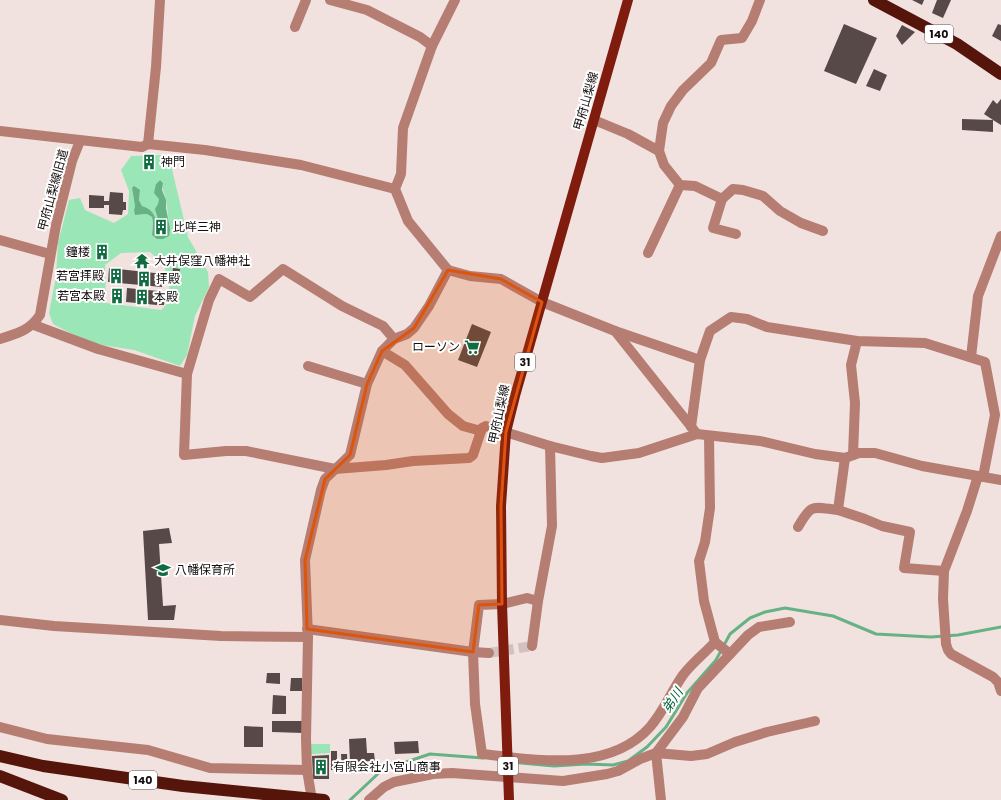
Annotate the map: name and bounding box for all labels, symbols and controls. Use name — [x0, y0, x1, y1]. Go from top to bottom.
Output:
road number: 140 — [925, 25, 953, 43]
street label: 甲府山梨線 — [569, 70, 602, 132]
street label: 甲府山梨線旧道 — [33, 147, 72, 233]
building icon: 神門 — [140, 153, 158, 171]
place label: 神門 — [161, 153, 185, 170]
building icon: 比咩三神 — [152, 218, 170, 236]
place label: 比咩三神 — [173, 218, 221, 235]
place label: 鐘楼 — [66, 243, 90, 260]
building icon: 鐘楼 — [93, 243, 111, 261]
temple icon: 大井俣窪八幡神社 — [133, 252, 151, 270]
place label: 大井俣窪八幡神社 — [154, 252, 250, 269]
place label: 若宮拝殿 — [56, 267, 104, 284]
building icon: 若宮拝殿 — [107, 267, 125, 285]
building icon: 拝殿 — [135, 270, 153, 288]
place label: 拝殿 — [156, 270, 180, 287]
place label: 若宮本殿 — [57, 287, 105, 304]
building icon: 若宮本殿 — [108, 287, 126, 305]
building icon: 本殿 — [133, 288, 151, 306]
place label: 本殿 — [154, 288, 178, 305]
place label: ローソン — [412, 338, 460, 355]
supermarket icon: ローソン — [463, 338, 481, 356]
road number: 31 — [515, 353, 535, 371]
street label: 甲府山梨線 — [484, 383, 513, 445]
school or university icon: 八幡保育所 — [154, 561, 172, 579]
place label: 八幡保育所 — [175, 561, 235, 578]
water label: 弟川 — [657, 683, 689, 716]
road number: 31 — [498, 757, 518, 775]
building icon: 有限会社小宮山商事 — [312, 758, 330, 776]
place label: 有限会社小宮山商事 — [333, 758, 441, 775]
road number: 140 — [129, 771, 157, 789]

